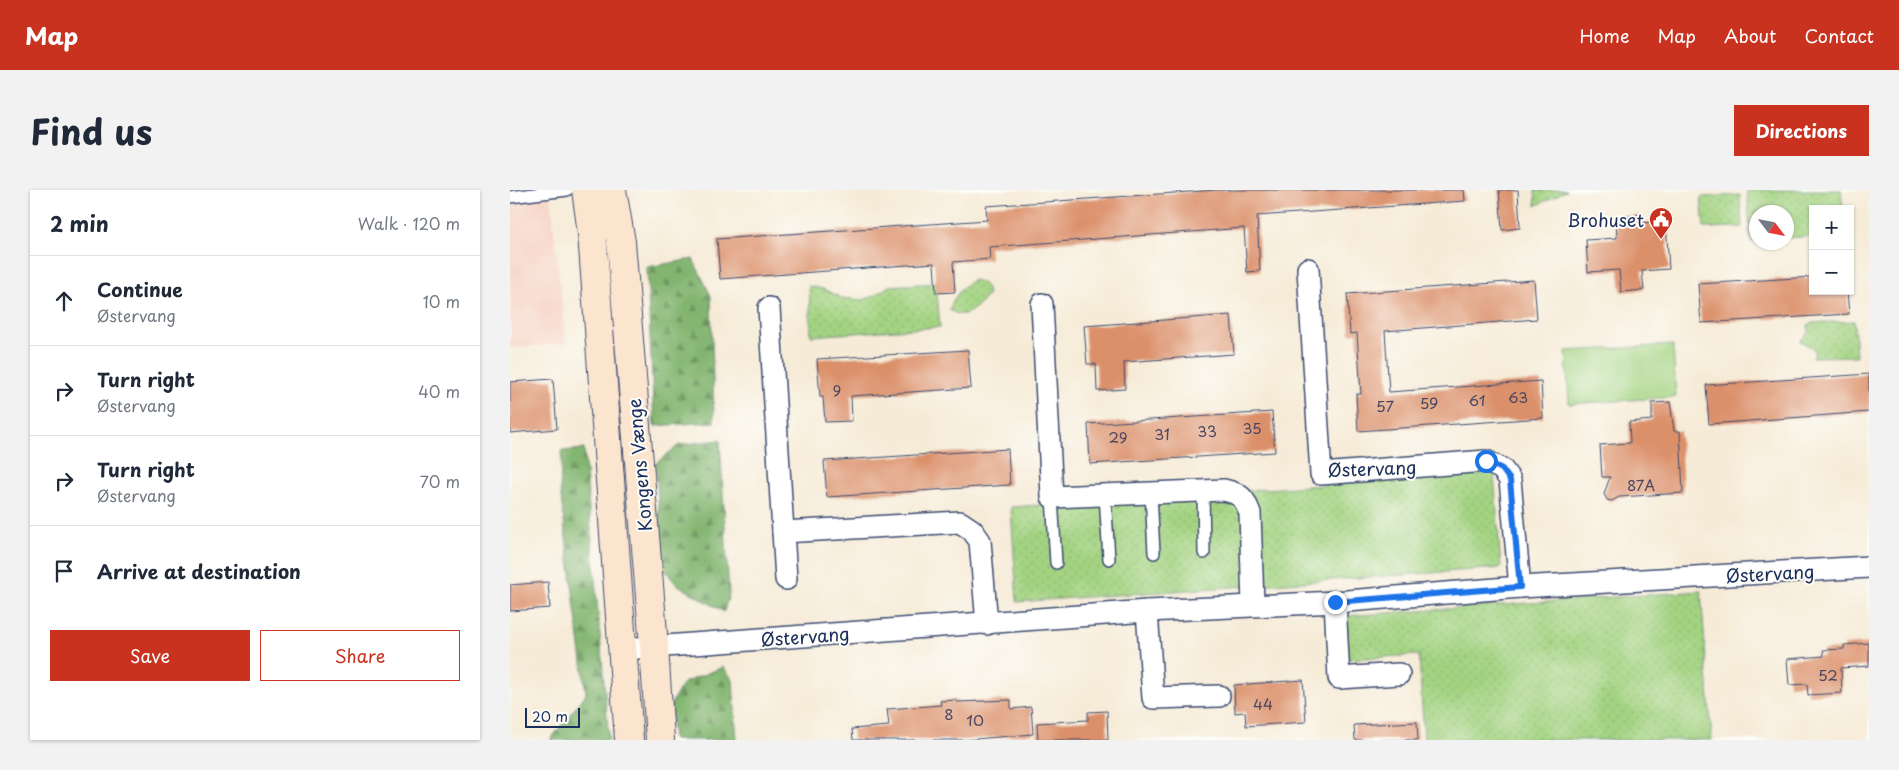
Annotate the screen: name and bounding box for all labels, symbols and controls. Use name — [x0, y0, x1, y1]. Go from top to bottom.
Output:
text: Map — [25, 17, 78, 53]
text: Home — [1579, 22, 1629, 49]
text: Map — [1657, 22, 1696, 49]
text: About — [1724, 22, 1776, 49]
text: Contact — [1804, 22, 1874, 49]
text: Find us — [30, 104, 152, 157]
button: Directions — [1734, 105, 1869, 156]
north arrow — [1749, 205, 1794, 250]
map controls — [1809, 205, 1854, 295]
button: + — [1809, 205, 1854, 250]
place label: Brohuset — [1567, 206, 1644, 233]
public building icon: Brohuset — [1648, 206, 1674, 240]
text: 2 min — [50, 207, 109, 239]
text: Walk · 120 m — [358, 211, 460, 235]
button: − — [1809, 250, 1854, 295]
text: Continue — [97, 275, 183, 303]
icon: ahead — [50, 287, 78, 315]
text: 10 m — [423, 289, 460, 313]
text: Østervang — [97, 303, 176, 327]
text: Turn right — [97, 365, 195, 393]
icon: right — [50, 377, 78, 405]
house number: 9 — [833, 378, 841, 401]
text: 40 m — [418, 379, 460, 403]
house number: 63 — [1508, 385, 1528, 408]
house number: 61 — [1469, 388, 1485, 411]
house number: 59 — [1420, 391, 1438, 414]
text: Østervang — [97, 393, 176, 417]
house number: 57 — [1376, 394, 1394, 417]
street label: Kongens Vænge — [620, 397, 658, 533]
house number: 35 — [1242, 416, 1262, 439]
house number: 33 — [1197, 419, 1217, 442]
house number: 31 — [1154, 422, 1170, 445]
house number: 29 — [1108, 425, 1128, 448]
route start — [1475, 450, 1498, 473]
street label: Østervang — [1327, 453, 1417, 483]
text: Turn right — [97, 455, 195, 483]
icon: right — [50, 467, 78, 495]
text: 70 m — [420, 469, 460, 493]
house number: 87A — [1627, 473, 1655, 496]
text: Østervang — [97, 483, 176, 507]
icon: arrive — [50, 557, 78, 585]
text: Arrive at destination — [97, 557, 301, 585]
street label: Østervang — [1725, 557, 1815, 589]
route end — [1324, 591, 1347, 614]
street label: Østervang — [760, 619, 850, 653]
button: Save — [50, 630, 250, 681]
button: Share — [260, 630, 460, 681]
house number: 52 — [1818, 663, 1838, 686]
house number: 44 — [1253, 692, 1273, 715]
house number: 8 — [944, 702, 954, 725]
scale bar — [525, 705, 580, 728]
text: 20 m — [532, 706, 568, 727]
house number: 10 — [966, 708, 984, 731]

